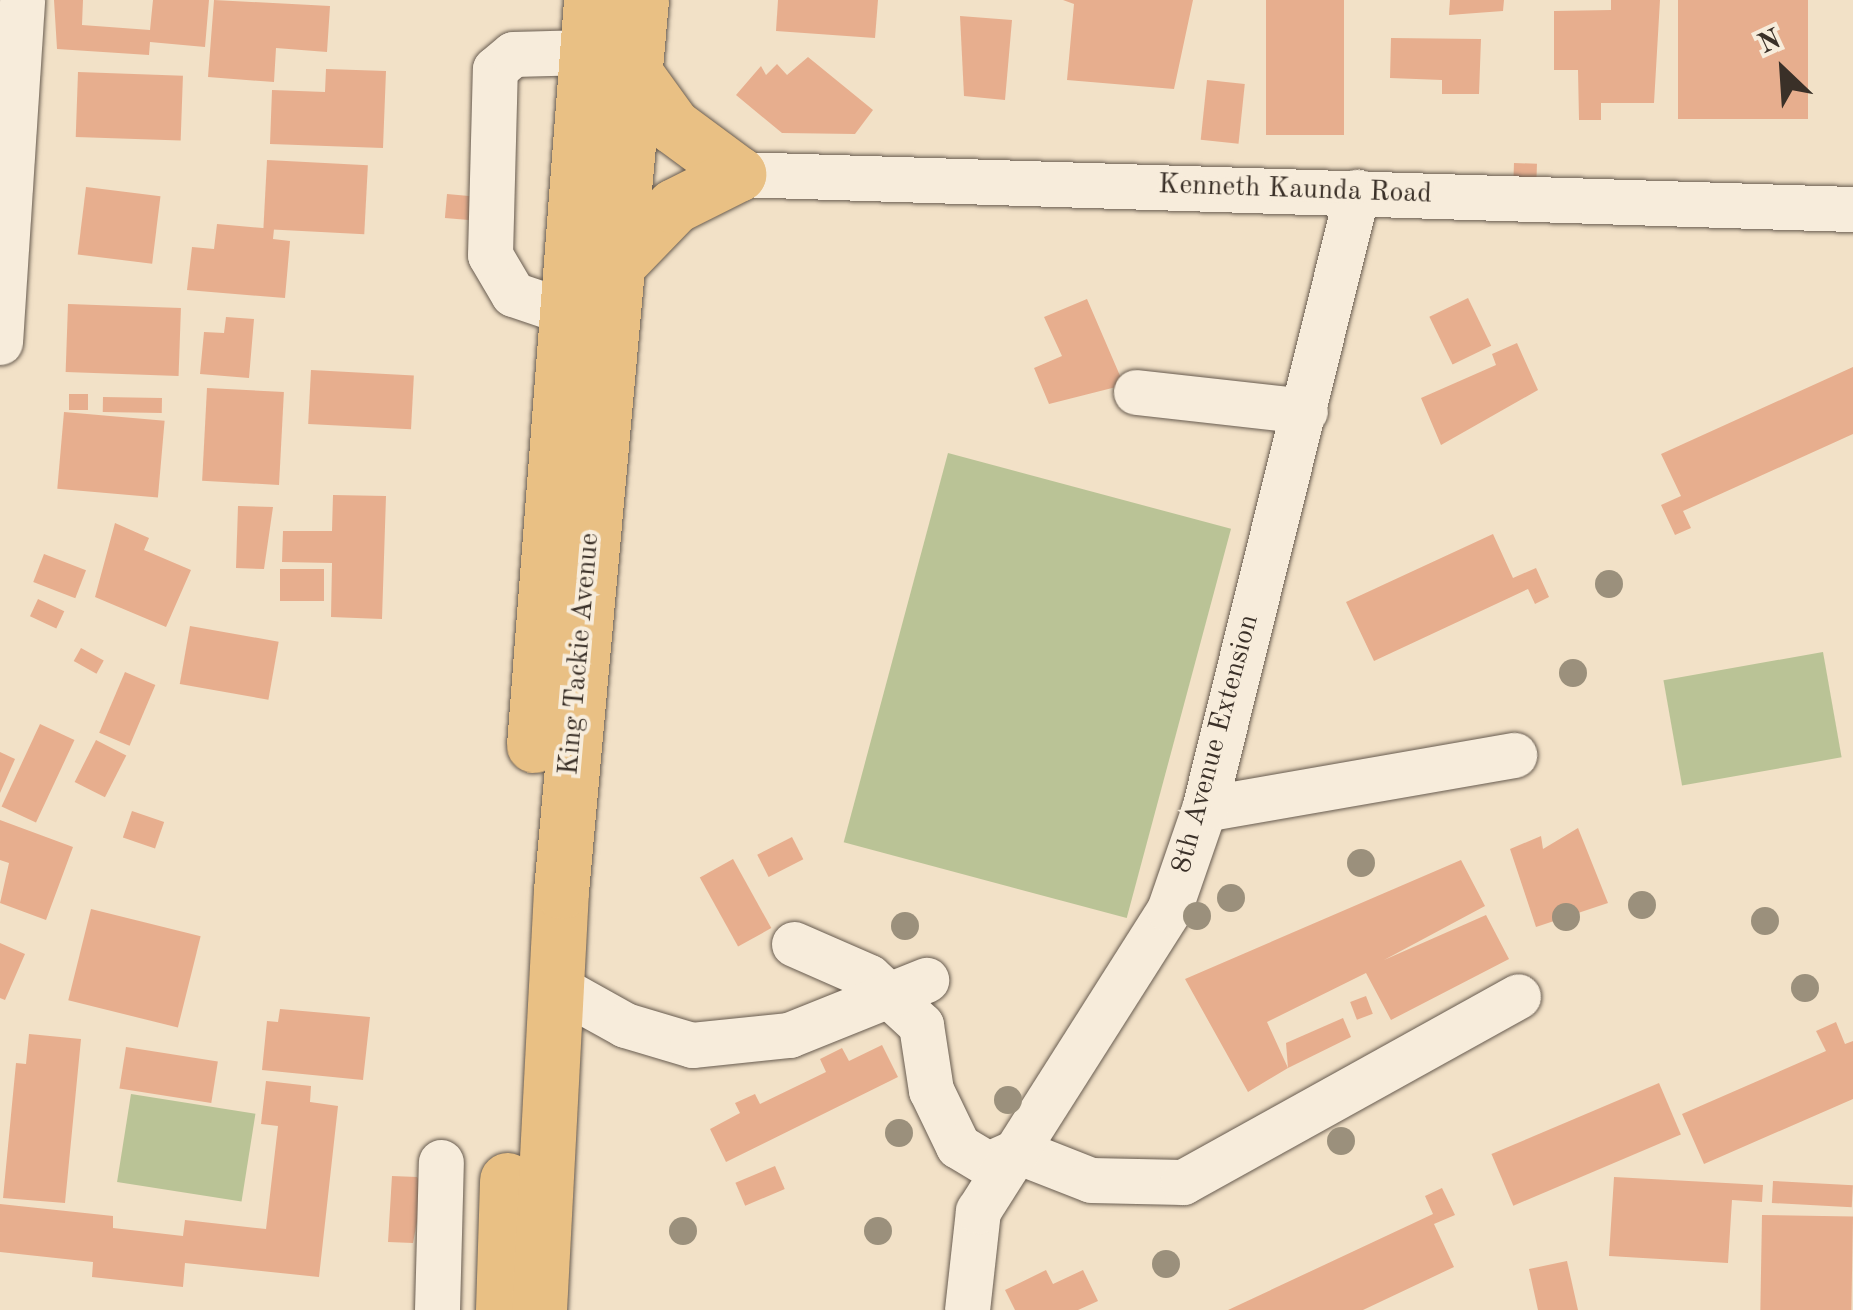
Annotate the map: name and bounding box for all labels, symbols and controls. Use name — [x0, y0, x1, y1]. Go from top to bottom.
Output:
north arrow — [1733, 20, 1833, 120]
text: N — [1755, 26, 1786, 60]
street label: Kenneth Kaunda Road — [1158, 168, 1432, 212]
street label: King Tackie Avenue — [553, 531, 607, 777]
street label: 8th Avenue Extension — [1165, 611, 1267, 877]

